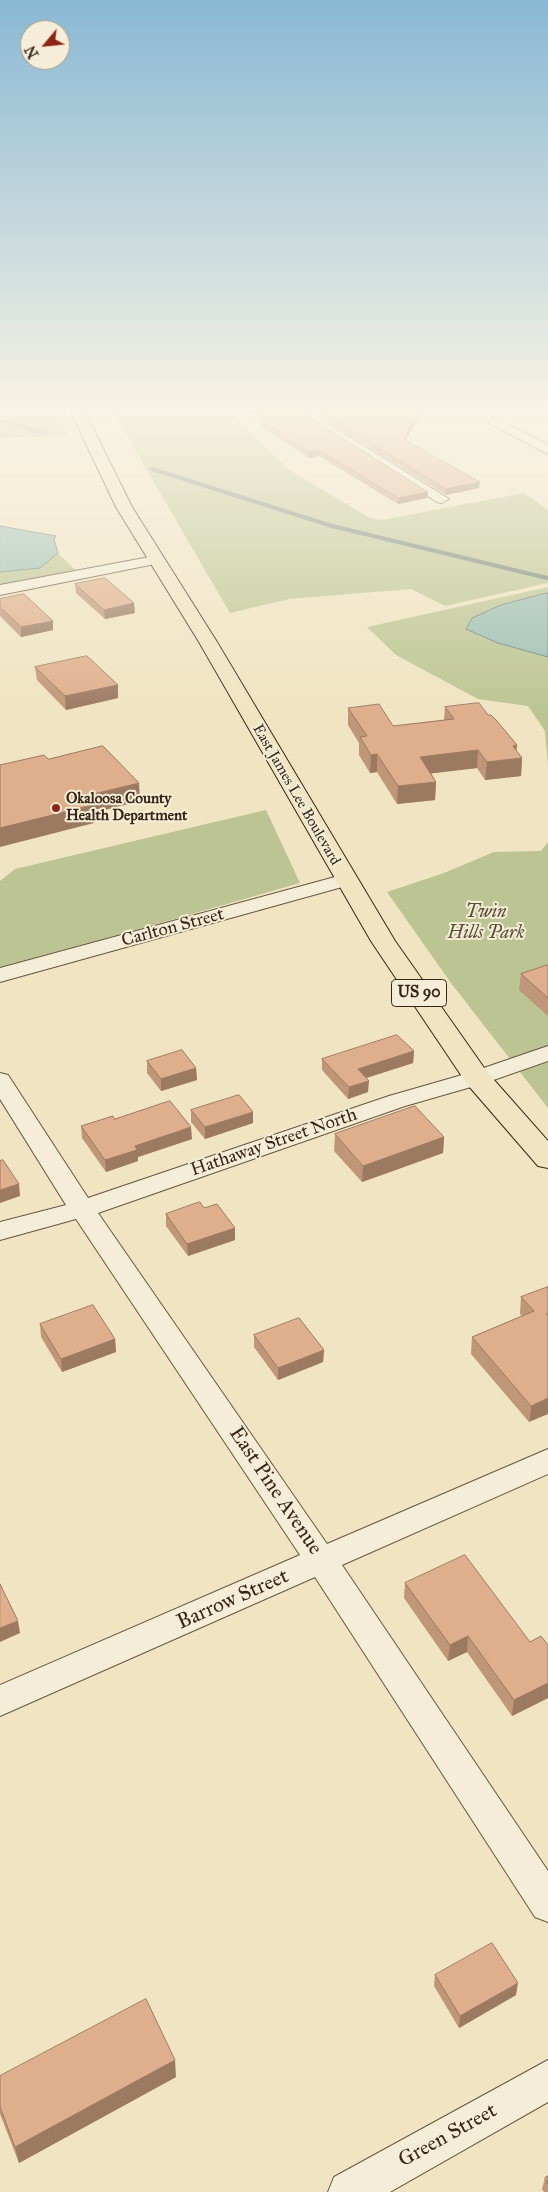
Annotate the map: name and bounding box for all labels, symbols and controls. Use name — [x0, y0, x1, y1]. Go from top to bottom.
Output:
north arrow — [20, 20, 70, 70]
text: N — [22, 43, 42, 61]
street label: East James Lee Boulevard — [248, 721, 344, 869]
place label: Okaloosa County Health Department — [66, 790, 187, 825]
marker: Okaloosa County Health Department — [50, 802, 62, 814]
park label: Twin Hills Park — [447, 902, 525, 944]
street label: Carlton Street — [119, 904, 227, 952]
road number: US 90 — [392, 980, 446, 1006]
street label: Hathaway Street North — [188, 1104, 360, 1182]
street label: East Pine Avenue — [223, 1422, 327, 1560]
street label: Barrow Street — [173, 1564, 293, 1636]
street label: Green Street — [394, 2099, 502, 2173]

